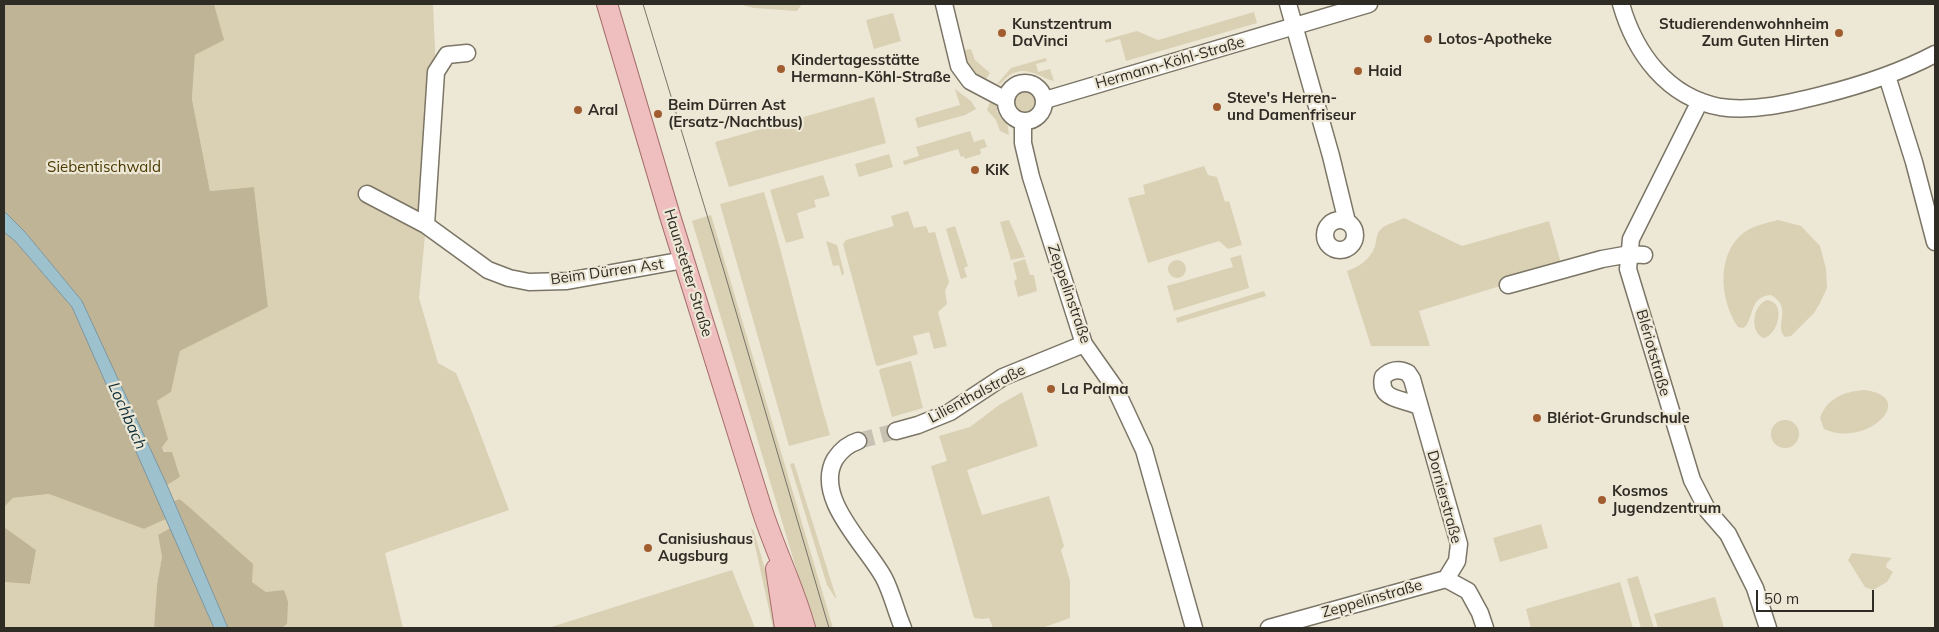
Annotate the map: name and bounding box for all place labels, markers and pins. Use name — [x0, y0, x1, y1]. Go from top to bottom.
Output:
place label: Kunstzentrum DaVinci — [1012, 15, 1112, 50]
place label: Studierendenwohnheim Zum Guten Hirten — [1659, 15, 1829, 50]
marker: Kunstzentrum DaVinci — [996, 27, 1008, 39]
marker: Studierendenwohnheim Zum Guten Hirten — [1833, 27, 1845, 39]
place label: Lotos-Apotheke — [1438, 30, 1552, 48]
marker: Lotos-Apotheke — [1422, 33, 1434, 45]
place label: Kindertagesstätte Hermann-Köhl-Straße — [791, 51, 951, 86]
place label: Haid — [1368, 62, 1402, 80]
marker: Kindertagesstätte Hermann-Köhl-Straße — [775, 63, 787, 75]
marker: Haid — [1352, 65, 1364, 77]
place label: Steve's Herren- und Damenfriseur — [1227, 89, 1356, 124]
place label: Beim Dürren Ast (Ersatz-/Nachtbus) — [668, 96, 803, 131]
place label: Aral — [588, 101, 618, 119]
marker: Steve's Herren- und Damenfriseur — [1211, 101, 1223, 113]
marker: Aral — [572, 104, 584, 116]
marker: Beim Dürren Ast (Ersatz-/Nachtbus) — [652, 108, 664, 120]
place label: KiK — [985, 161, 1009, 179]
marker: KiK — [969, 164, 981, 176]
place label: La Palma — [1061, 380, 1128, 398]
marker: La Palma — [1045, 383, 1057, 395]
place label: Blériot-Grundschule — [1547, 409, 1690, 427]
marker: Blériot-Grundschule — [1531, 412, 1543, 424]
place label: Kosmos Jugendzentrum — [1612, 482, 1721, 517]
marker: Kosmos Jugendzentrum — [1596, 494, 1608, 506]
place label: Canisiushaus Augsburg — [658, 530, 753, 565]
marker: Canisiushaus Augsburg — [642, 542, 654, 554]

